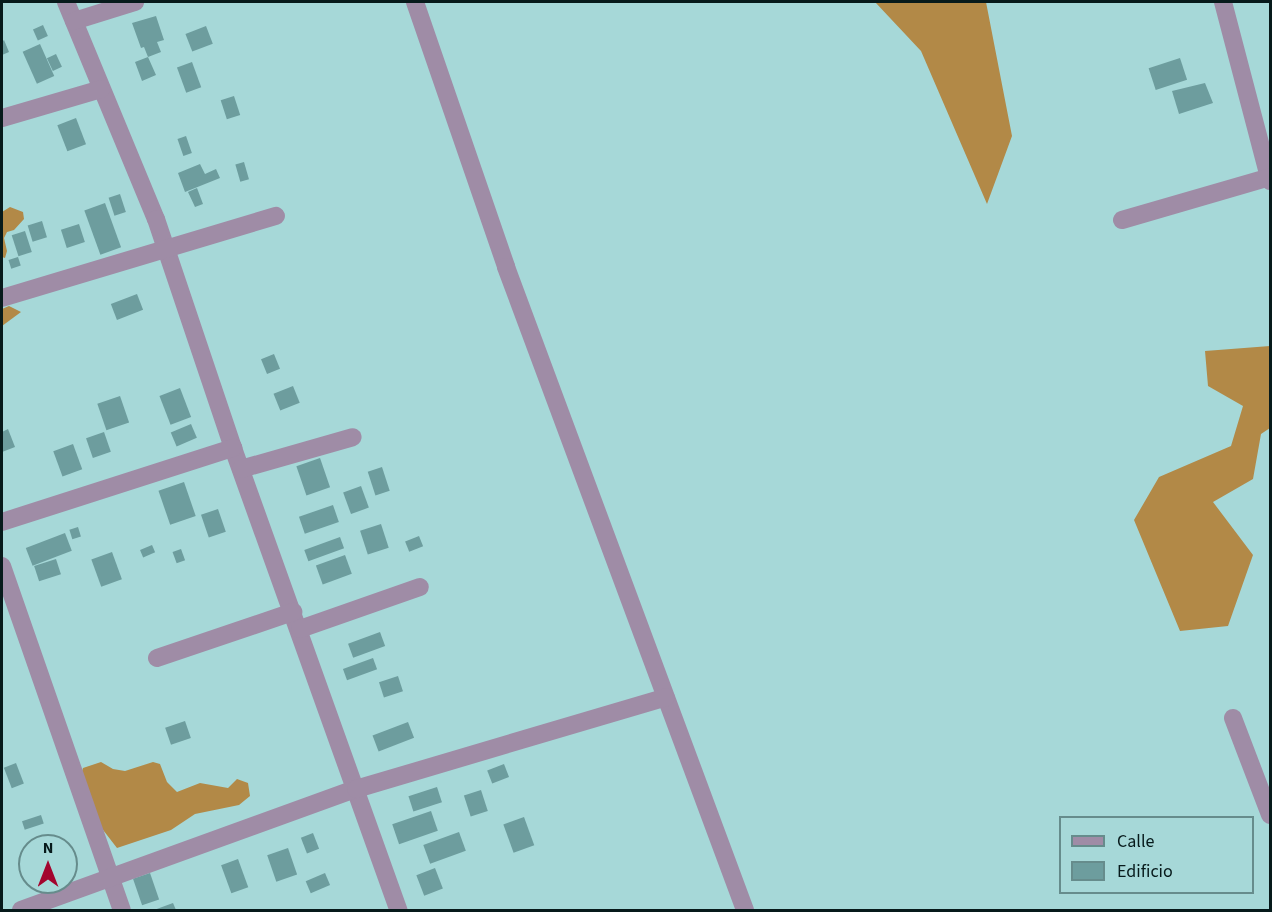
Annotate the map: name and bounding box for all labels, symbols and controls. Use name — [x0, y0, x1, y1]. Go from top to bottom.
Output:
legend — [1059, 816, 1254, 894]
text: Calle — [1117, 829, 1154, 854]
north arrow — [18, 834, 78, 894]
text: N — [43, 837, 53, 859]
text: Edificio — [1117, 859, 1173, 884]

